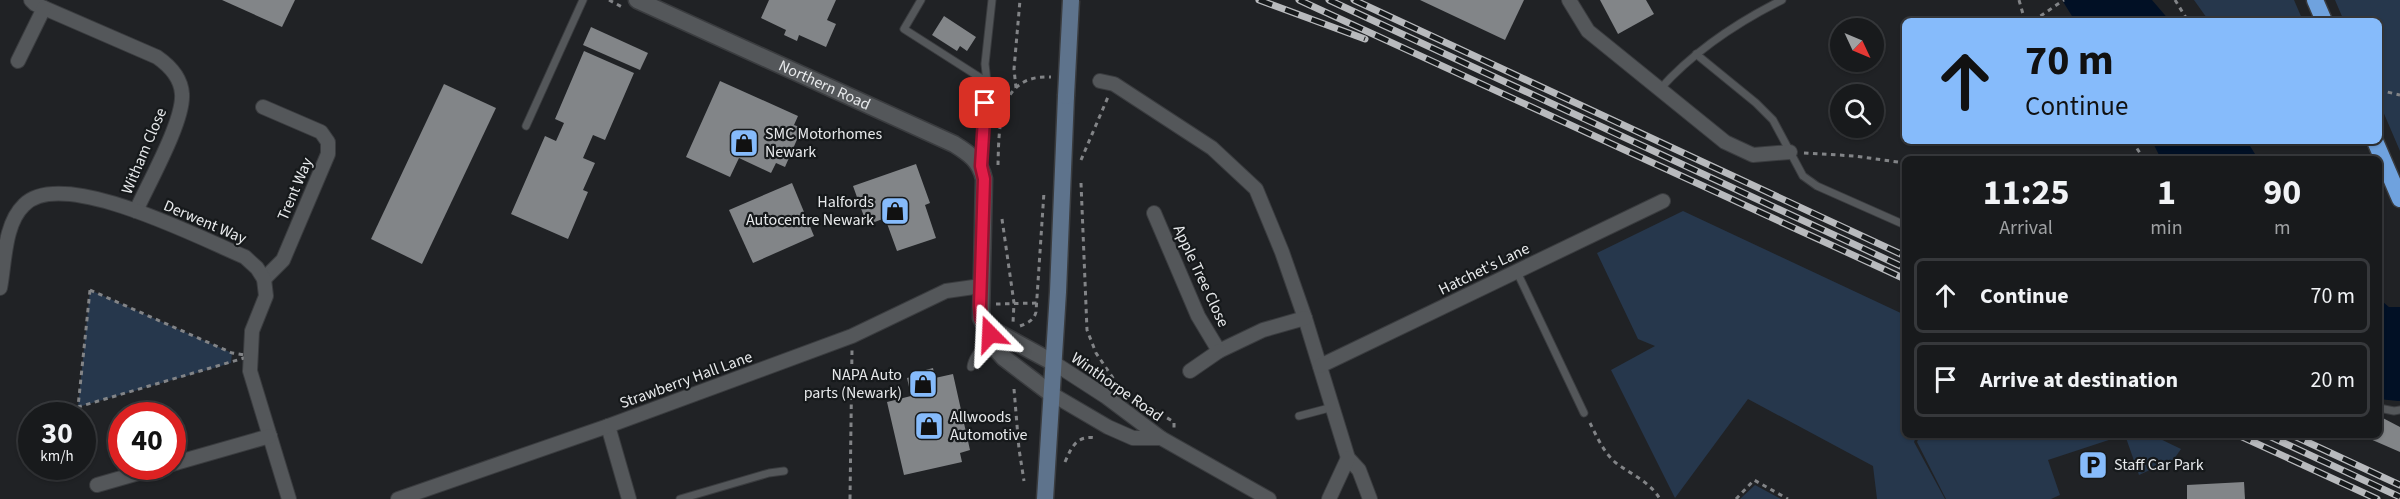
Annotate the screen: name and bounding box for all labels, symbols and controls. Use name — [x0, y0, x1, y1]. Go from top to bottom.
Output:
north arrow — [1830, 18, 1884, 72]
map controls — [1830, 18, 1884, 138]
text: 70 m — [2025, 31, 2114, 91]
icon: ahead — [1926, 42, 2004, 120]
street label: Northern Road — [775, 55, 874, 116]
pin — [959, 77, 1010, 128]
button: search — [1830, 84, 1884, 138]
icon: arrive — [968, 86, 1001, 119]
text: Continue — [2025, 87, 2128, 126]
street label: Witham Close — [116, 104, 172, 197]
place label: SMC Motorhomes Newark — [765, 123, 883, 163]
shop icon: SMC Motorhomes Newark — [728, 127, 760, 159]
street label: Trent Way — [272, 154, 318, 224]
text: 11:25 — [1983, 167, 2070, 218]
text: 1 — [2157, 167, 2176, 218]
text: 90 — [2263, 167, 2301, 218]
place label: Halfords Autocentre Newark — [746, 191, 874, 231]
street label: Derwent Way — [160, 195, 250, 250]
shop icon: Halfords Autocentre Newark — [879, 195, 911, 227]
text: Arrival — [1999, 214, 2053, 242]
text: min — [2150, 214, 2183, 242]
text: m — [2274, 214, 2291, 242]
street label: Apple Tree Close — [1168, 221, 1234, 331]
street label: Hatchet's Lane — [1435, 237, 1533, 301]
icon: ahead — [1929, 279, 1962, 312]
text: Continue — [1980, 280, 2069, 312]
text: 70 m — [2310, 280, 2355, 312]
position arrow — [958, 302, 1022, 366]
street label: Strawberry Hall Lane — [617, 346, 755, 414]
street label: Winthorpe Road — [1066, 347, 1168, 427]
icon: arrive — [1929, 363, 1962, 396]
place label: NAPA Auto parts (Newark) — [804, 364, 902, 404]
text: Arrive at destination — [1980, 364, 2178, 396]
text: 20 m — [2310, 364, 2355, 396]
shop icon: NAPA Auto parts (Newark) — [907, 368, 939, 400]
speed limit sign: 40 — [108, 402, 186, 480]
place label: Allwoods Automotive — [950, 406, 1028, 446]
shop icon: Allwoods Automotive — [913, 410, 945, 442]
text: 30 — [41, 412, 73, 455]
text: km/h — [40, 446, 74, 467]
parking icon: Staff Car Park — [2077, 449, 2109, 481]
place label: Staff Car Park — [2114, 454, 2204, 476]

